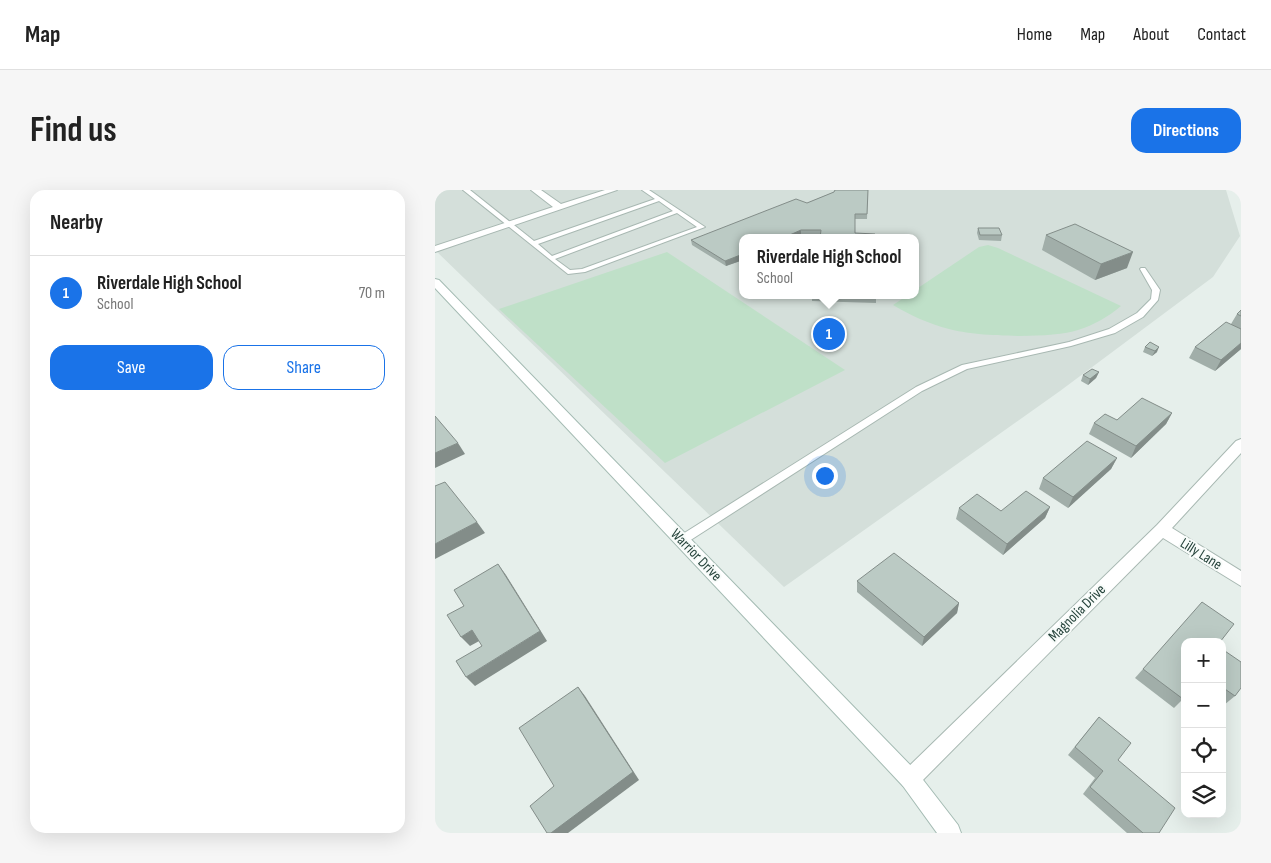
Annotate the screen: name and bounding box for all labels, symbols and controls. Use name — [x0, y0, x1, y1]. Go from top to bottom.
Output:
text: Map — [25, 20, 60, 49]
text: Home — [1017, 24, 1052, 45]
text: Map — [1080, 24, 1105, 45]
text: About — [1133, 24, 1169, 45]
text: Contact — [1197, 24, 1246, 45]
button: Directions — [1131, 108, 1241, 153]
text: Find us — [30, 109, 117, 152]
text: Nearby — [50, 210, 103, 235]
popup — [739, 234, 919, 299]
text: Riverdale High School — [757, 246, 901, 269]
text: School — [757, 269, 793, 288]
text: Riverdale High School — [97, 272, 242, 295]
text: 1 — [63, 284, 69, 303]
text: 70 m — [359, 284, 385, 303]
text: School — [97, 295, 133, 314]
pin: 1 — [813, 315, 845, 353]
button: Save — [50, 345, 213, 390]
button: Share — [223, 345, 385, 390]
your location — [812, 463, 838, 489]
street label: Warrior Drive — [666, 525, 726, 585]
street label: Lilly Lane — [1177, 534, 1225, 574]
street label: Magnolia Drive — [1044, 580, 1110, 646]
map controls — [1181, 638, 1226, 818]
button: + — [1181, 638, 1226, 683]
button: − — [1181, 683, 1226, 728]
button: locate — [1181, 728, 1226, 773]
button: layers — [1181, 773, 1226, 818]

